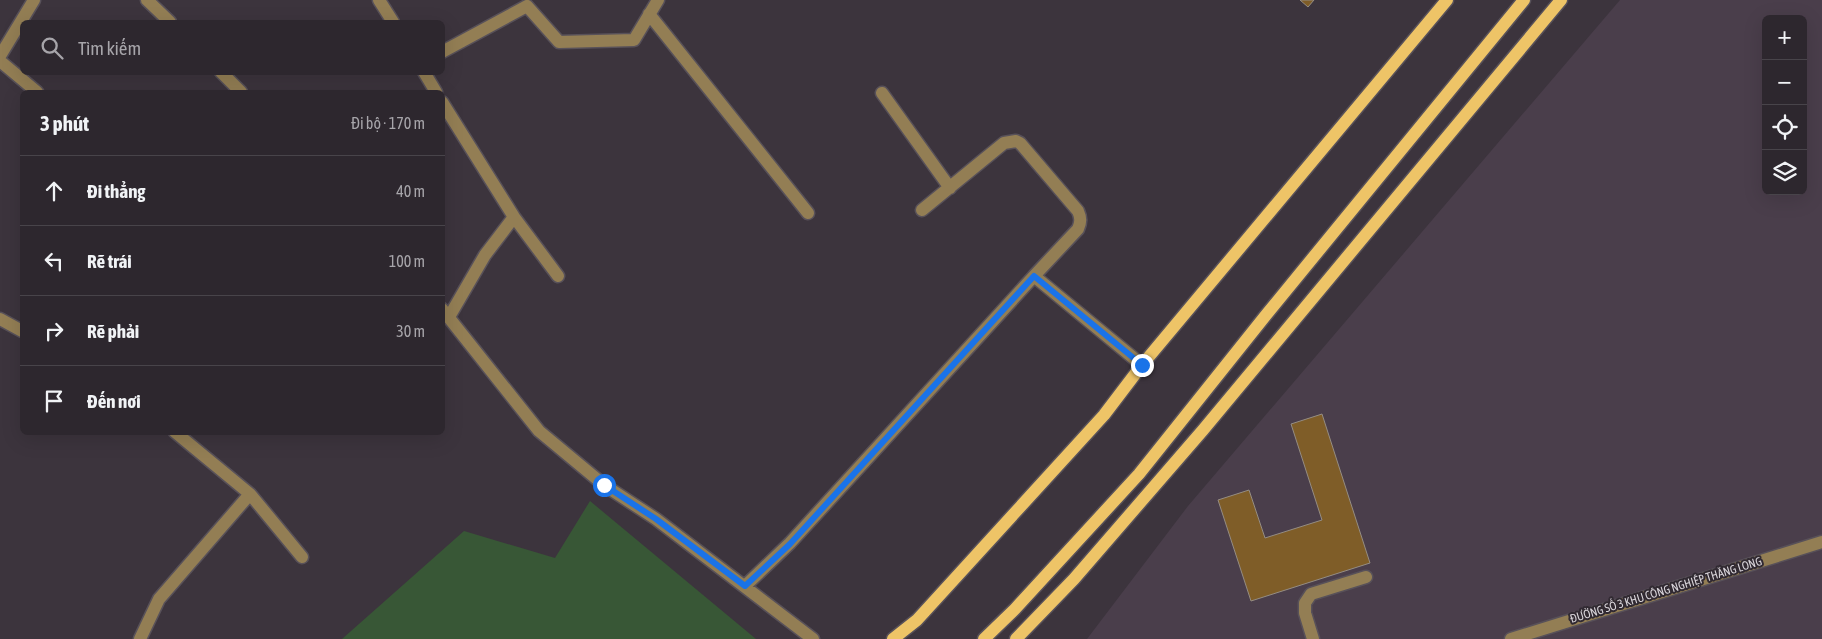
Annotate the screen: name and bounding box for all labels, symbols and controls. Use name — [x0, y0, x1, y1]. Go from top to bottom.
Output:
map controls — [1762, 15, 1807, 195]
button: + — [1762, 15, 1807, 60]
search box — [20, 20, 445, 75]
icon: search — [38, 34, 66, 62]
text: Tìm kiếm — [78, 37, 141, 59]
button: − — [1762, 60, 1807, 105]
button: locate — [1762, 105, 1807, 150]
text: 3 phút — [40, 111, 89, 135]
text: Đi bộ · 170 m — [351, 114, 425, 132]
button: layers — [1762, 150, 1807, 195]
icon: ahead — [40, 177, 68, 205]
text: Đi thẳng — [87, 180, 146, 202]
text: 40 m — [396, 182, 425, 200]
icon: left — [40, 247, 68, 275]
text: Rẽ trái — [87, 250, 132, 272]
text: 100 m — [389, 252, 425, 270]
icon: right — [40, 317, 68, 345]
text: Rẽ phải — [87, 320, 139, 342]
text: 30 m — [396, 322, 425, 340]
route end — [1131, 354, 1154, 377]
icon: arrive — [40, 387, 68, 415]
text: Đến nơi — [87, 390, 141, 412]
route start — [593, 474, 616, 497]
street label: ĐƯỜNG SỐ 3 KHU CÔNG NGHIỆP THĂNG LONG — [1568, 554, 1764, 626]

